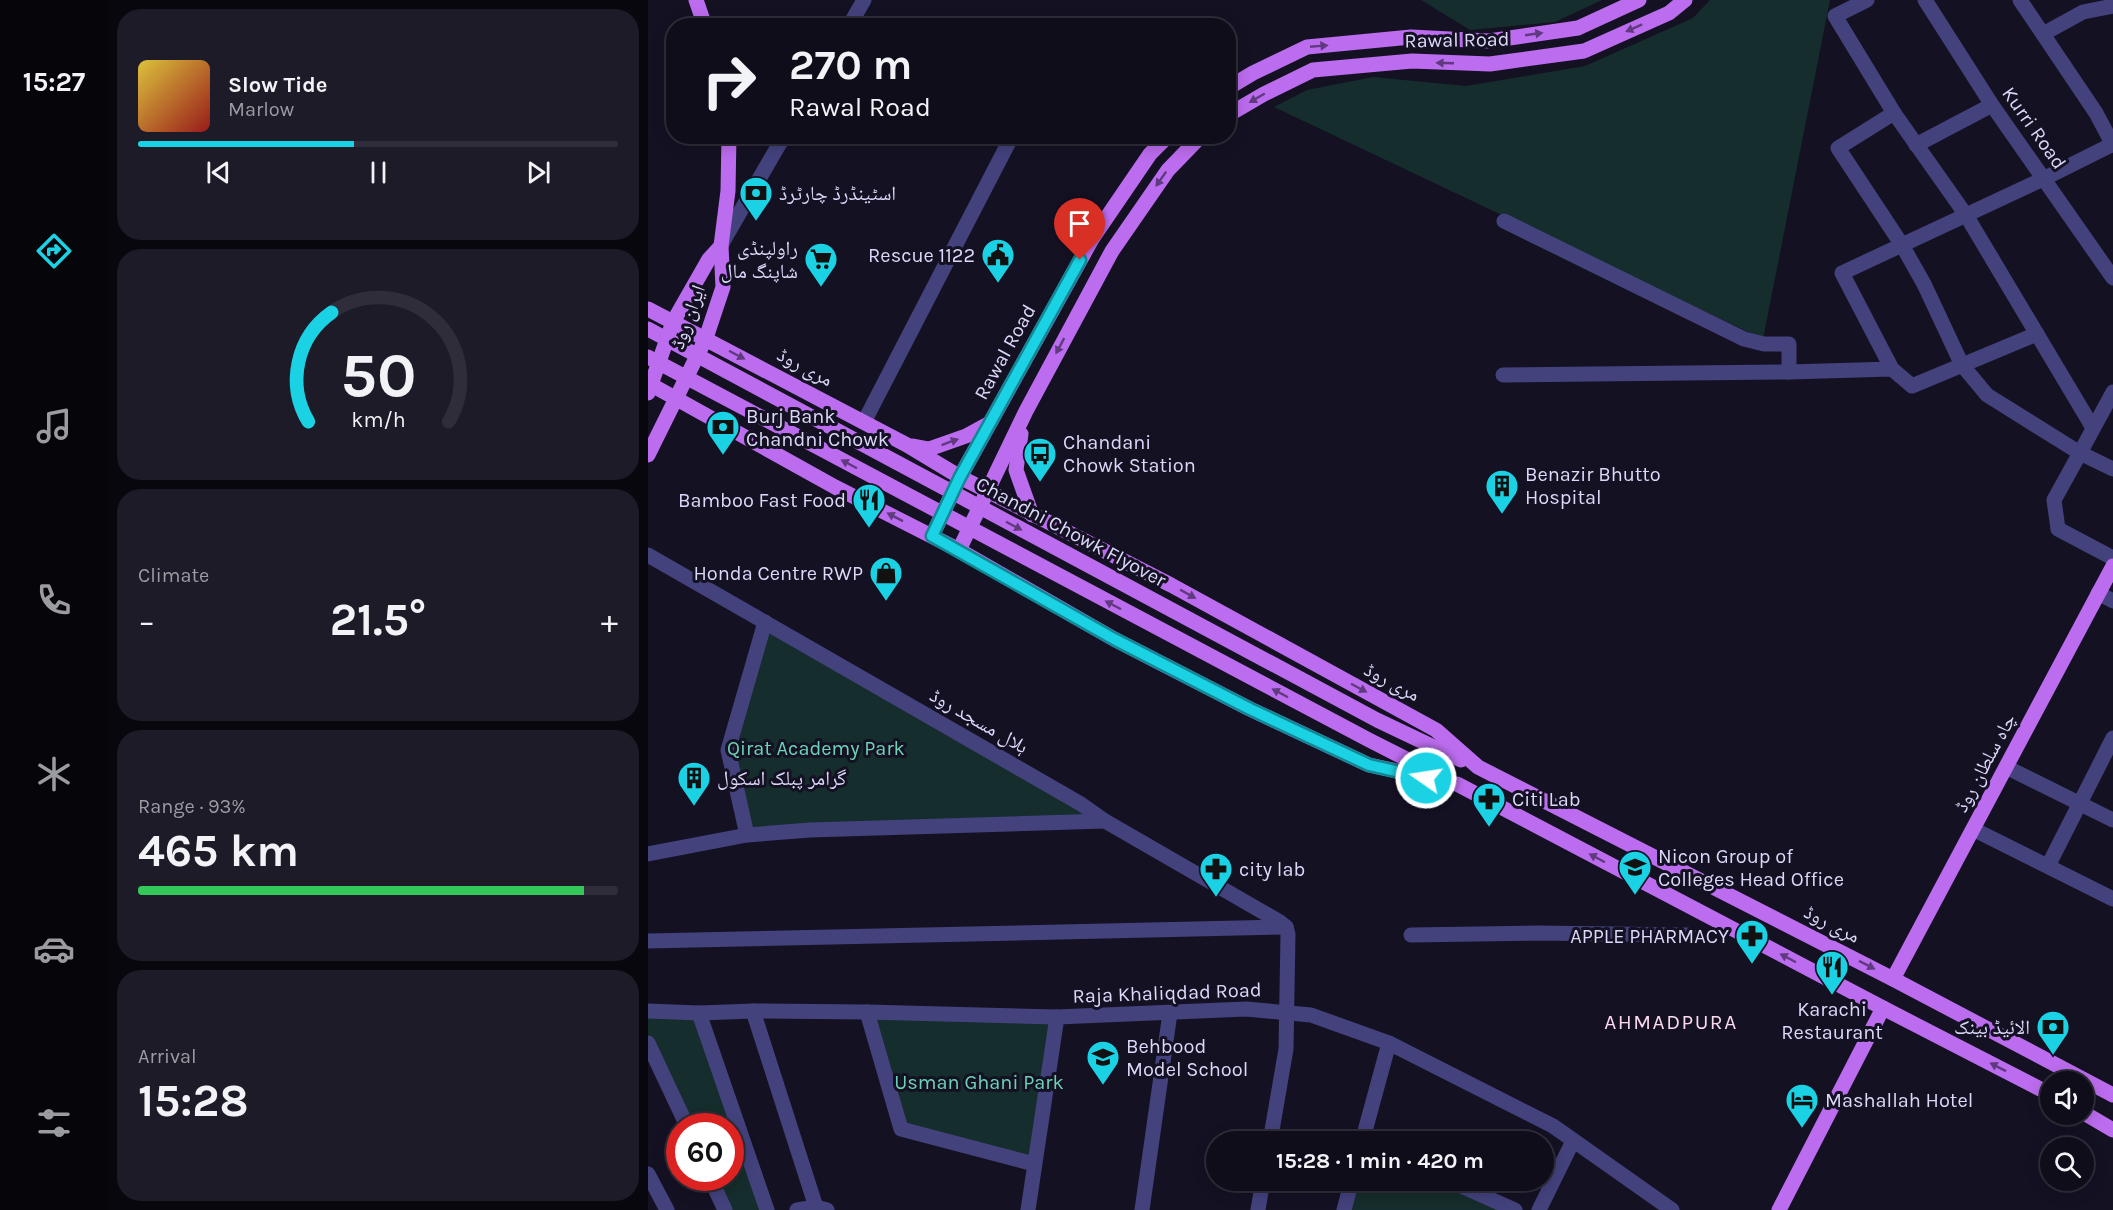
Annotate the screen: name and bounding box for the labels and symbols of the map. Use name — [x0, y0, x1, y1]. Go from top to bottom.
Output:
one-way arrow — [1625, 23, 1643, 33]
street label: Rawal Road — [1404, 28, 1510, 52]
one-way arrow — [1525, 30, 1544, 39]
one-way arrow — [1310, 41, 1329, 51]
one-way arrow — [1436, 58, 1455, 67]
street label: Kurri Road — [1997, 82, 2071, 174]
one-way arrow — [1249, 93, 1266, 103]
one-way arrow — [1155, 171, 1167, 187]
bank icon: اسٹینڈرڈ چارٹرڈ — [738, 175, 774, 222]
place label: اسٹینڈرڈ چارٹرڈ — [779, 182, 896, 205]
pin — [1054, 198, 1105, 260]
place label: راولپنڈی شاپنگ مال — [721, 237, 798, 283]
public building icon: Rescue 1122 — [980, 237, 1016, 284]
supermarket icon: راولپنڈی شاپنگ مال — [803, 241, 839, 288]
place label: Rescue 1122 — [868, 244, 975, 267]
street label: ایران روڈ — [666, 282, 710, 352]
street label: Rawal Road — [969, 300, 1041, 404]
one-way arrow — [1055, 338, 1065, 355]
street label: مری روڈ — [773, 343, 837, 391]
one-way arrow — [729, 350, 746, 360]
place label: Burj Bank Chandni Chowk — [746, 405, 889, 451]
bank icon: Burj Bank Chandni Chowk — [705, 409, 741, 456]
place label: Chandani Chowk Station — [1063, 431, 1196, 477]
one-way arrow — [941, 436, 959, 446]
bus stop icon: Chandani Chowk Station — [1022, 436, 1058, 483]
one-way arrow — [840, 459, 857, 469]
place label: Benazir Bhutto Hospital — [1525, 463, 1661, 509]
building icon: Benazir Bhutto Hospital — [1484, 468, 1520, 515]
street label: Chandni Chowk Flyover — [972, 472, 1171, 592]
restaurant icon: Bamboo Fast Food — [851, 482, 887, 529]
place label: Bamboo Fast Food — [678, 489, 846, 512]
one-way arrow — [887, 512, 904, 522]
one-way arrow — [1006, 521, 1023, 531]
shop icon: Honda Centre RWP — [868, 555, 904, 602]
place label: Honda Centre RWP — [693, 562, 863, 585]
one-way arrow — [1180, 589, 1197, 599]
one-way arrow — [1105, 600, 1122, 609]
street label: مری روڈ — [1360, 658, 1424, 706]
one-way arrow — [1350, 683, 1367, 693]
street label: ہلال مسجد روڈ — [926, 684, 1032, 758]
one-way arrow — [1271, 688, 1288, 698]
street label: چاہ سلطان روڈ — [1949, 710, 2021, 816]
park label: Qirat Academy Park — [727, 737, 905, 760]
position arrow — [1394, 746, 1458, 810]
building icon: گرامر پبلک اسکول — [676, 760, 712, 807]
place label: گرامر پبلک اسکول — [717, 767, 846, 790]
pharmacy icon: Citi Lab — [1471, 781, 1507, 828]
place label: Citi Lab — [1512, 788, 1581, 811]
place label: Nicon Group of Colleges Head Office — [1658, 845, 1844, 891]
school or university icon: Nicon Group of Colleges Head Office — [1617, 849, 1653, 896]
pharmacy icon: city lab — [1198, 851, 1234, 898]
one-way arrow — [1588, 853, 1605, 863]
place label: city lab — [1239, 858, 1305, 881]
street label: مری روڈ — [1800, 900, 1864, 948]
pharmacy icon: APPLE PHARMACY — [1734, 918, 1770, 965]
place label: APPLE PHARMACY — [1570, 925, 1729, 948]
restaurant icon: Karachi Restaurant — [1814, 949, 1850, 996]
one-way arrow — [1779, 954, 1796, 963]
one-way arrow — [1858, 960, 1875, 970]
street label: Raja Khaliqdad Road — [1072, 978, 1262, 1008]
place label: Karachi Restaurant — [1781, 998, 1883, 1044]
bank icon: الائیڈ بینک — [2035, 1009, 2071, 1056]
district label: AHMADPURA — [1604, 1010, 1738, 1034]
place label: الائیڈ بینک — [1954, 1016, 2030, 1039]
place label: Behbood Model School — [1126, 1035, 1248, 1081]
school or university icon: Behbood Model School — [1085, 1039, 1121, 1086]
one-way arrow — [1990, 1062, 2007, 1072]
park label: Usman Ghani Park — [894, 1071, 1064, 1094]
hotel icon: Mashallah Hotel — [1784, 1082, 1820, 1129]
place label: Mashallah Hotel — [1825, 1089, 1973, 1112]
speed limit sign: 60 — [666, 1113, 744, 1191]

